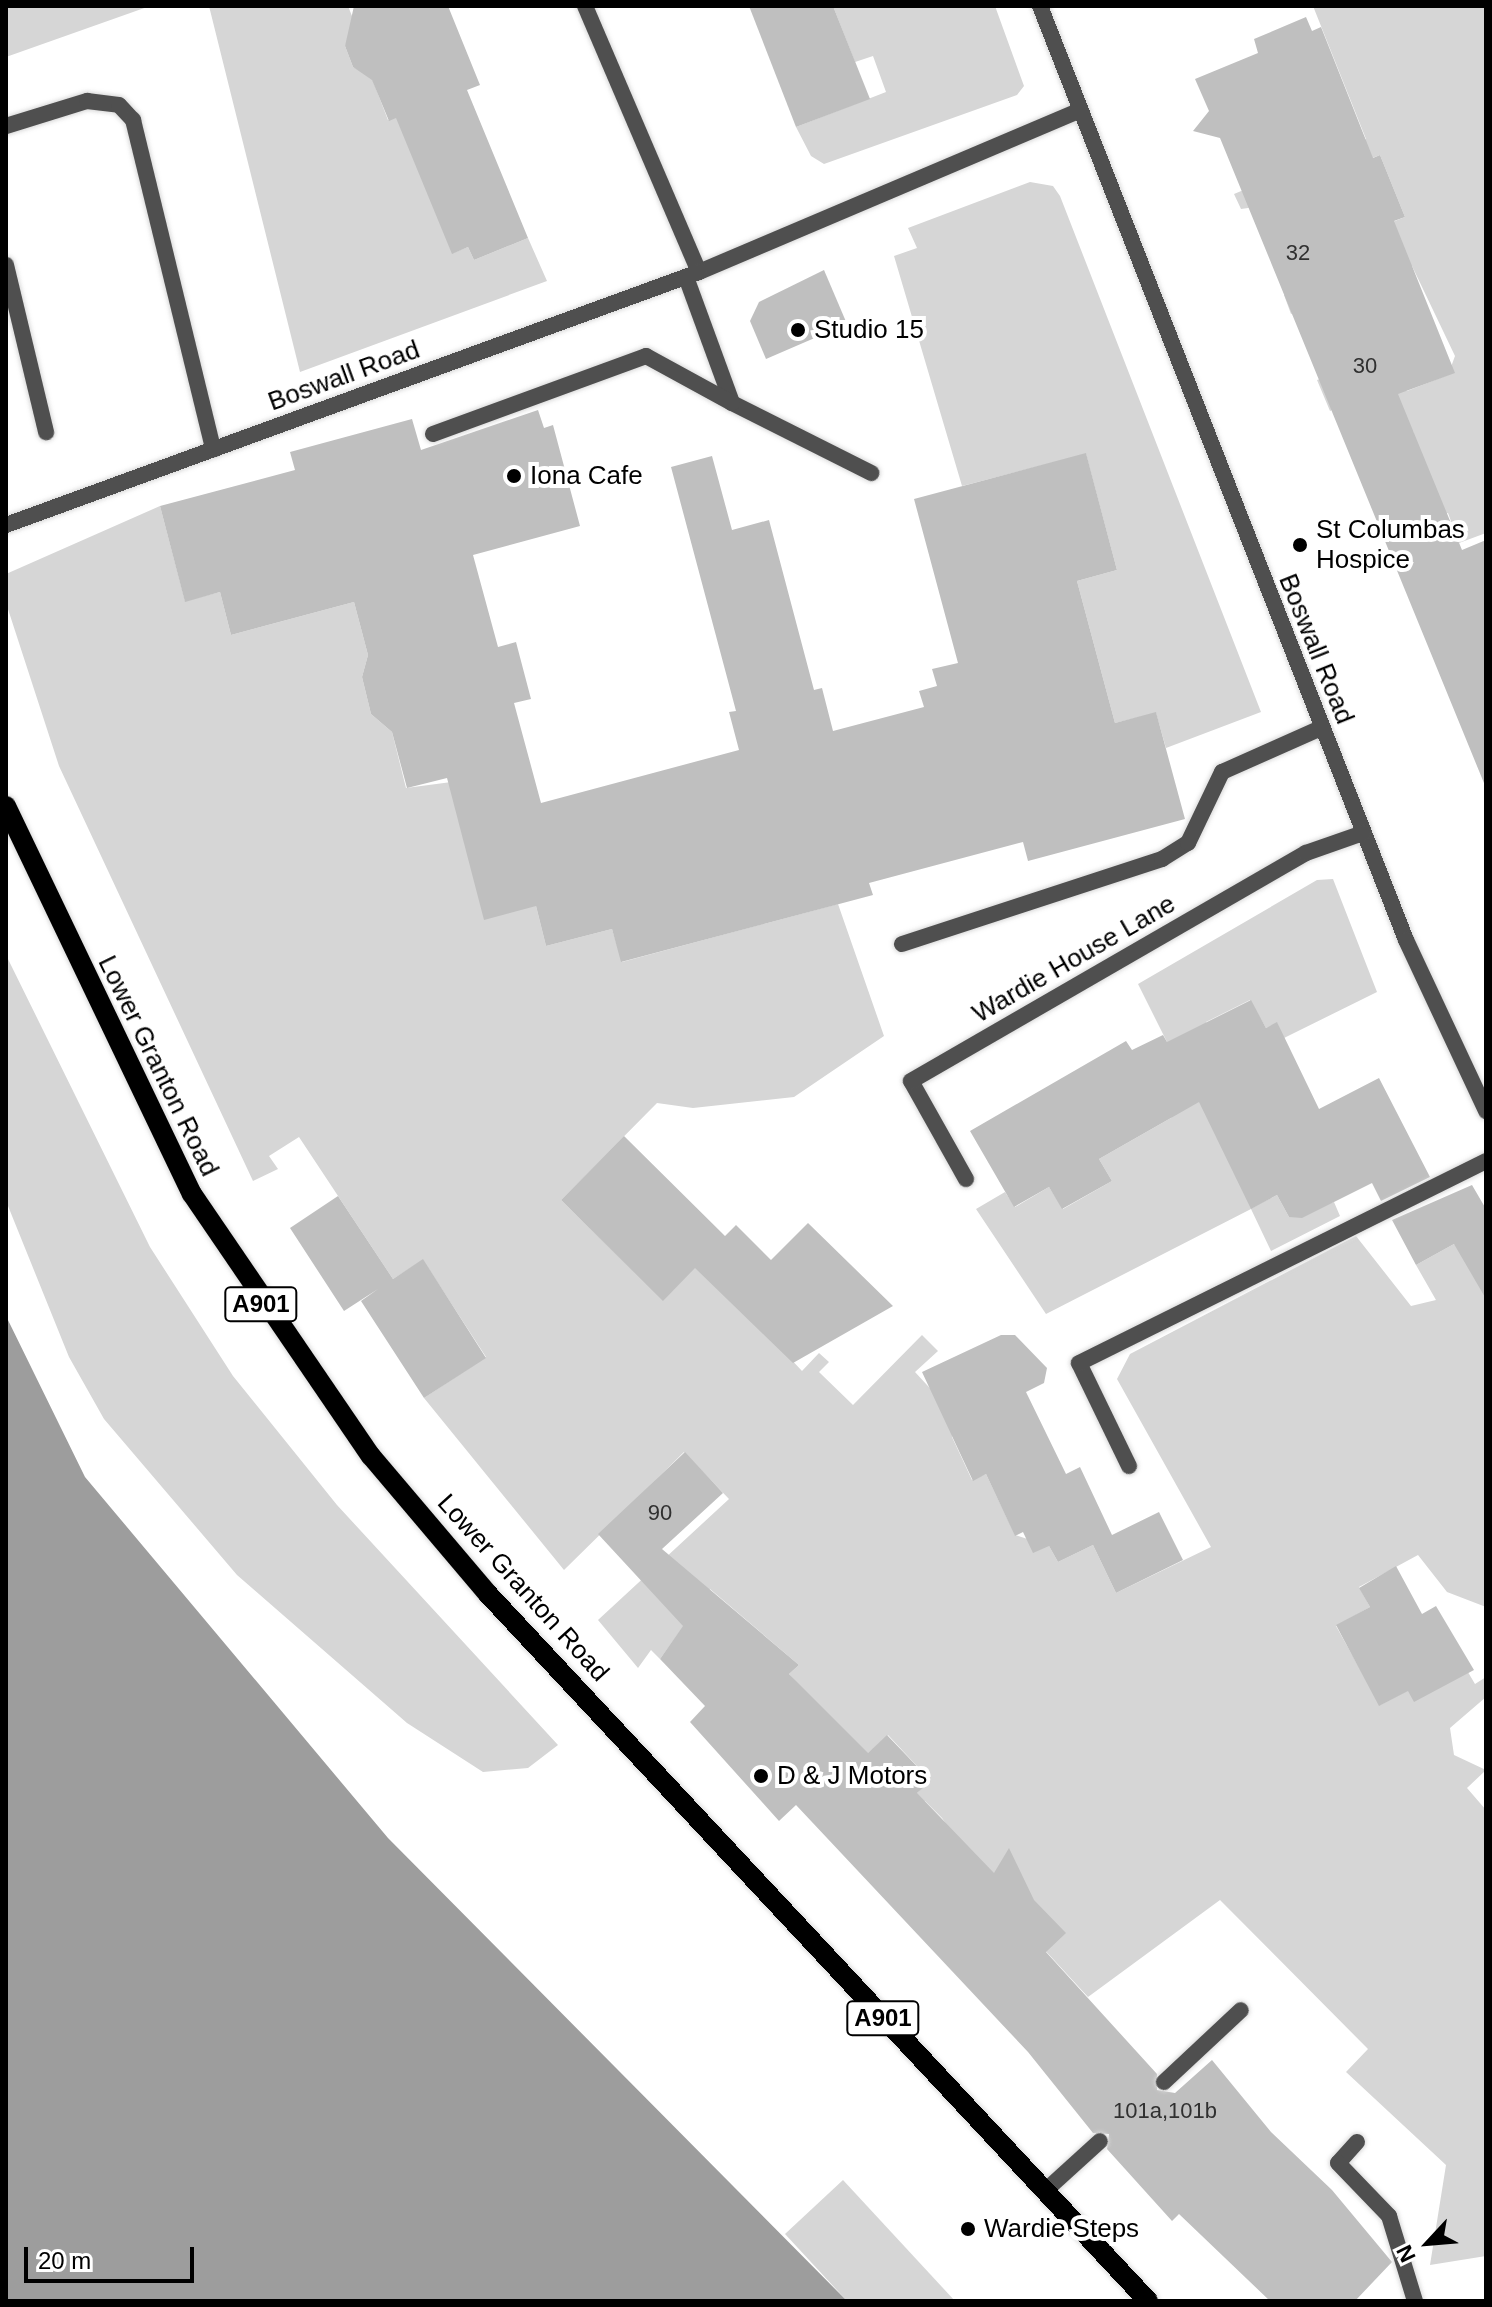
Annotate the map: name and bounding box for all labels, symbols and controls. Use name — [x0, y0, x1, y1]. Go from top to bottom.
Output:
house number: 32 — [1286, 240, 1310, 266]
place label: Studio 15 — [814, 314, 924, 346]
marker: Studio 15 — [789, 321, 807, 339]
street label: Boswall Road — [264, 334, 424, 418]
house number: 30 — [1353, 353, 1377, 379]
place label: Iona Cafe — [530, 460, 643, 492]
marker: Iona Cafe — [505, 467, 523, 485]
place label: St Columbas Hospice — [1316, 514, 1465, 576]
marker: St Columbas Hospice — [1291, 536, 1309, 554]
street label: Boswall Road — [1272, 569, 1360, 729]
street label: Wardie House Lane — [967, 888, 1181, 1030]
street label: Lower Granton Road — [91, 951, 225, 1181]
road number: A901 — [223, 1284, 299, 1324]
street label: Lower Granton Road — [431, 1488, 615, 1688]
house number: 90 — [648, 1500, 672, 1526]
place label: D & J Motors — [777, 1760, 927, 1792]
marker: D & J Motors — [752, 1767, 770, 1785]
road number: A901 — [845, 1998, 921, 2038]
house number: 101a,101b — [1113, 2098, 1217, 2124]
north arrow — [1388, 2203, 1468, 2283]
place label: Wardie Steps — [984, 2213, 1139, 2245]
marker: Wardie Steps — [959, 2220, 977, 2238]
scale bar — [28, 2231, 198, 2281]
text: N — [1391, 2241, 1421, 2266]
text: 20 m — [38, 2247, 91, 2274]

